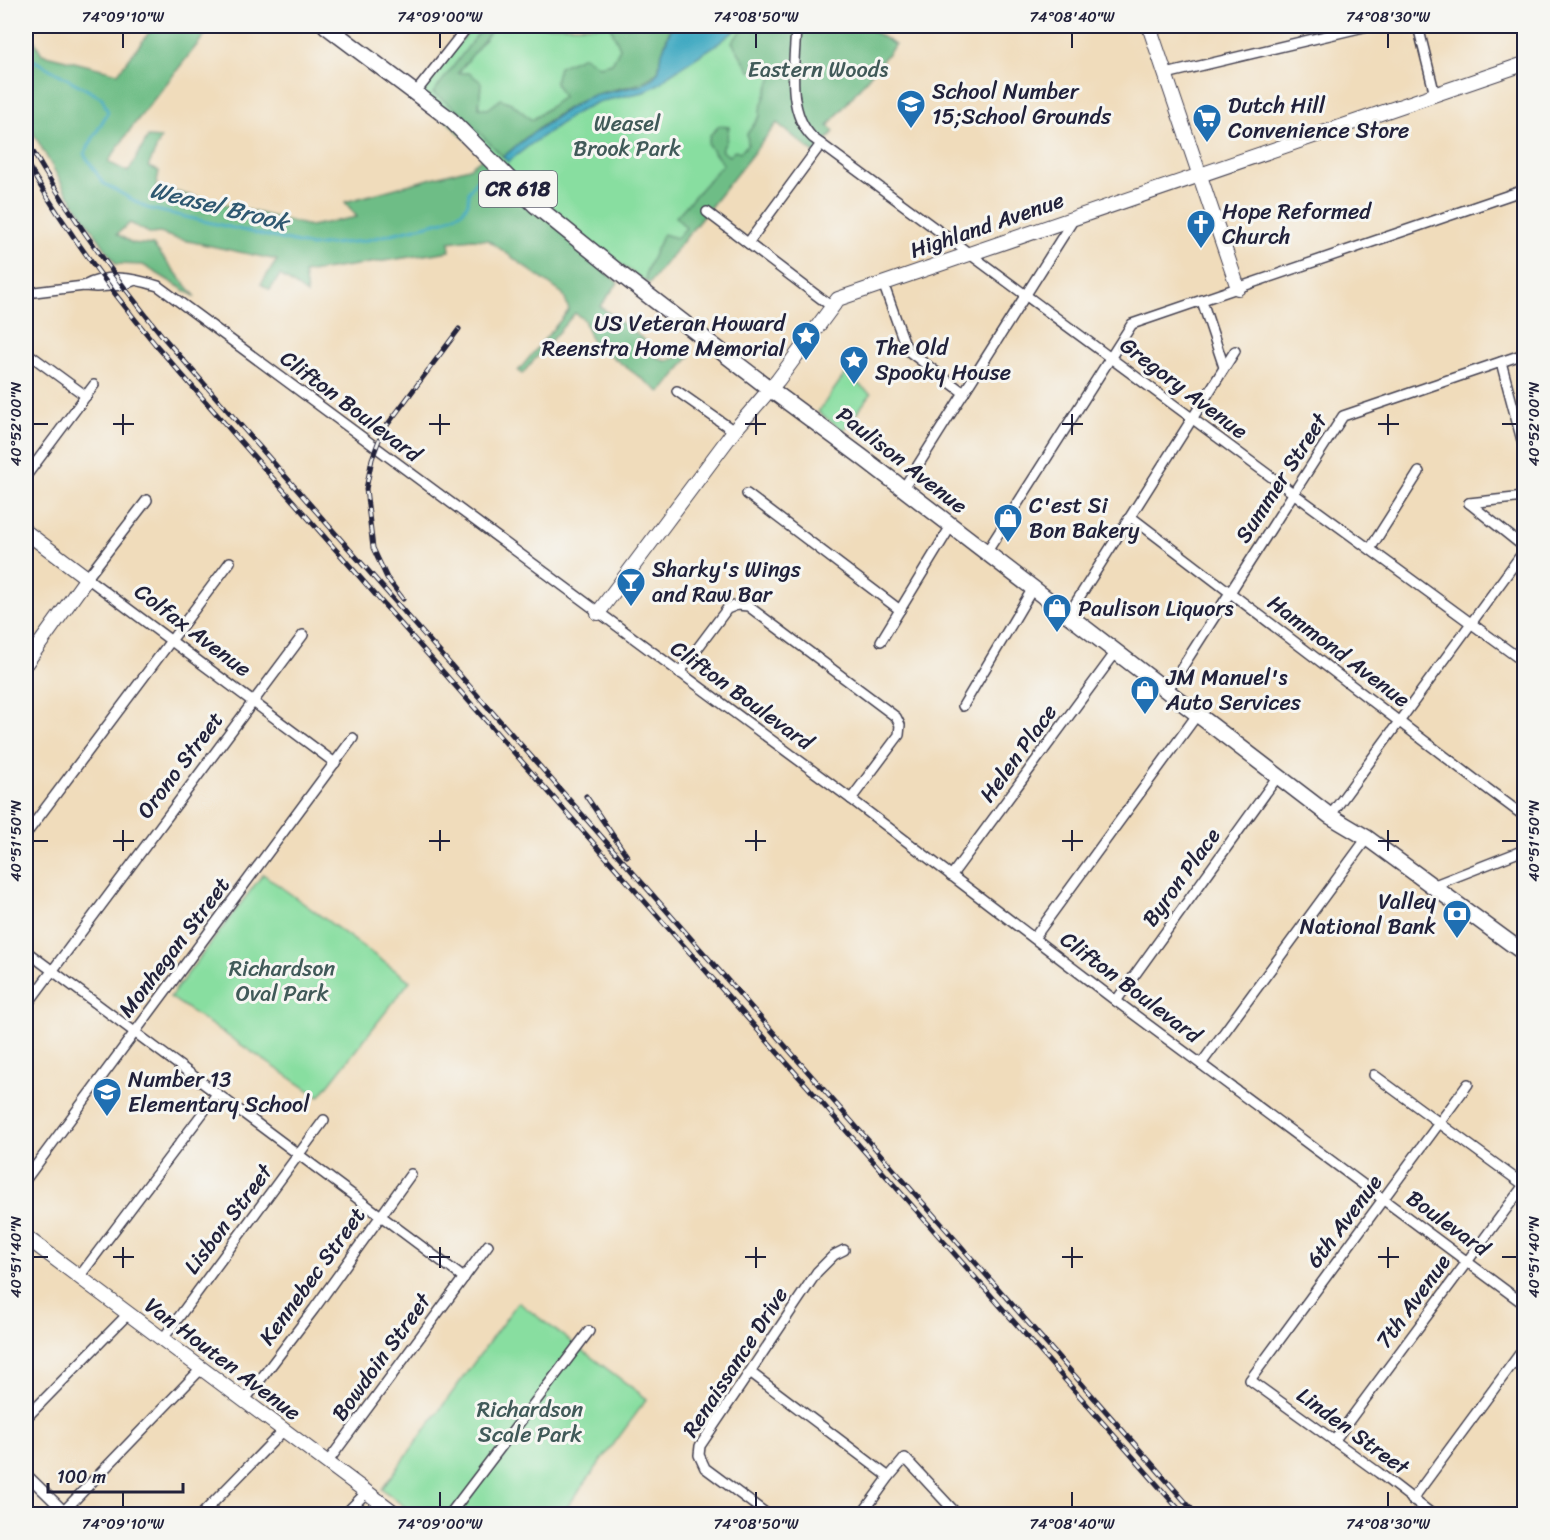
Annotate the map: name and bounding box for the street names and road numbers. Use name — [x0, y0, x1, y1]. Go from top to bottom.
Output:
road number: CR 618 — [479, 171, 557, 207]
street label: Highland Avenue — [905, 180, 1069, 270]
street label: Gregory Avenue — [1111, 326, 1257, 450]
street label: Clifton Boulevard — [272, 339, 432, 473]
street label: Paulison Avenue — [828, 396, 976, 524]
street label: Summer Street — [1224, 404, 1338, 551]
street label: Colfax Avenue — [126, 573, 260, 687]
street label: Hammond Avenue — [1259, 584, 1419, 718]
street label: Clifton Boulevard — [662, 629, 823, 761]
street label: Helen Place — [969, 695, 1067, 811]
street label: Orono Street — [126, 702, 234, 827]
street label: Byron Place — [1131, 819, 1231, 935]
street label: Monhegan Street — [108, 868, 240, 1026]
street label: Clifton Boulevard — [1052, 920, 1212, 1054]
street label: Lisbon Street — [173, 1154, 283, 1283]
street label: 6th Avenue — [1295, 1165, 1393, 1276]
street label: Boulevard — [1398, 1179, 1499, 1268]
street label: Kennebec Street — [248, 1198, 376, 1354]
street label: 7th Avenue — [1365, 1245, 1461, 1357]
street label: Renaissance Drive — [671, 1279, 799, 1445]
street label: Bowdoin Street — [321, 1284, 442, 1429]
street label: Van Houten Avenue — [136, 1287, 310, 1431]
street label: Linden Street — [1288, 1376, 1419, 1486]

